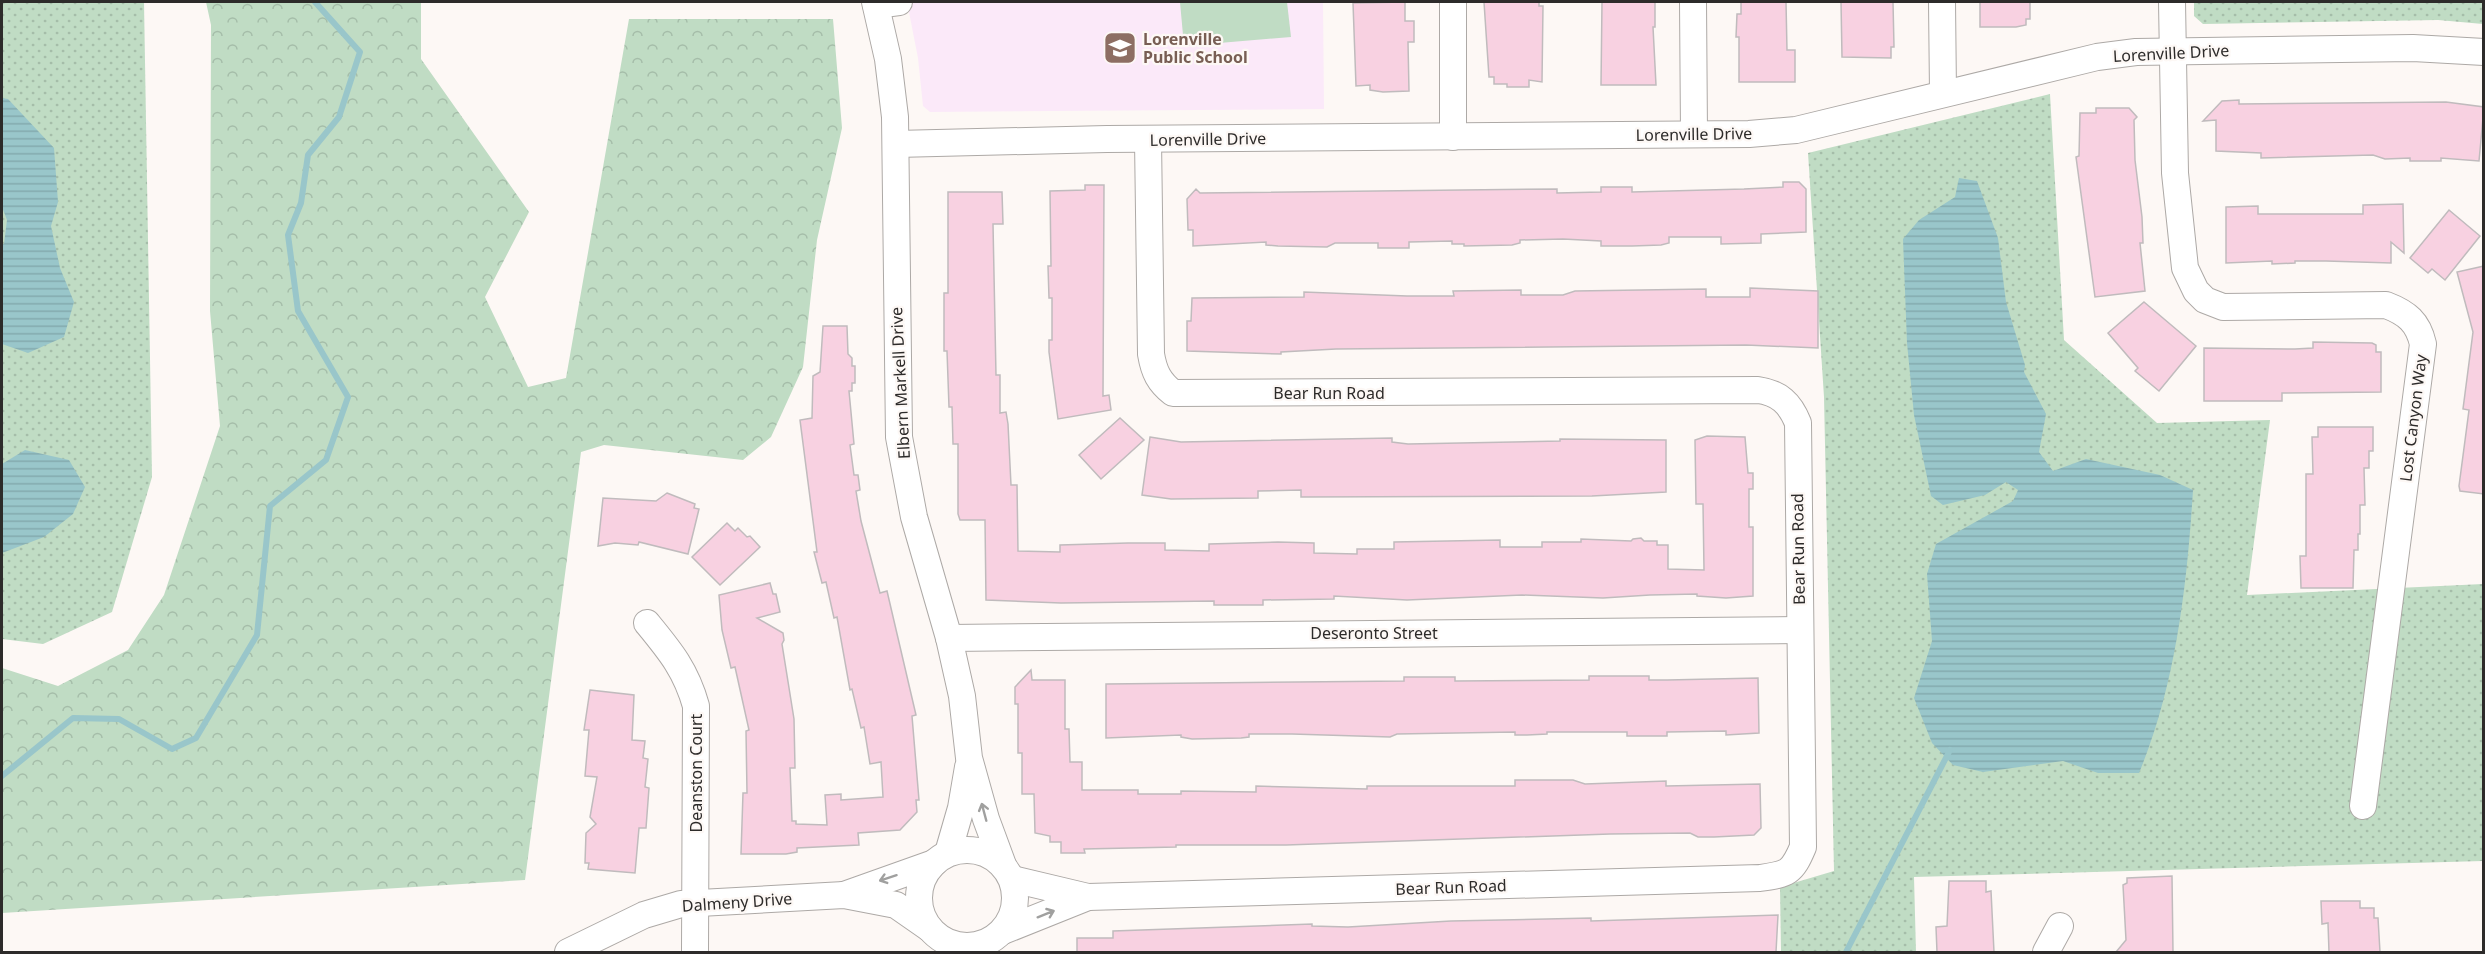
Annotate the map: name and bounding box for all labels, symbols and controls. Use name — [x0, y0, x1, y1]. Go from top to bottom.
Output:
place label: Lorenville Public School — [1143, 28, 1248, 68]
school or university icon: Lorenville Public School — [1102, 30, 1138, 66]
street label: Lorenville Drive — [2112, 39, 2230, 67]
street label: Lorenville Drive — [1636, 122, 1752, 146]
street label: Lorenville Drive — [1150, 127, 1266, 151]
street label: Elbern Markell Drive — [885, 306, 915, 460]
street label: Lost Canyon Way — [2394, 352, 2432, 483]
street label: Bear Run Road — [1273, 382, 1385, 404]
street label: Bear Run Road — [1786, 493, 1810, 605]
street label: Deseronto Street — [1310, 622, 1438, 644]
street label: Deanston Court — [685, 713, 707, 832]
one-way arrow — [978, 803, 990, 822]
one-way arrow — [879, 873, 898, 884]
street label: Bear Run Road — [1395, 874, 1507, 900]
street label: Dalmeny Drive — [681, 887, 793, 917]
one-way arrow — [1036, 908, 1055, 919]

